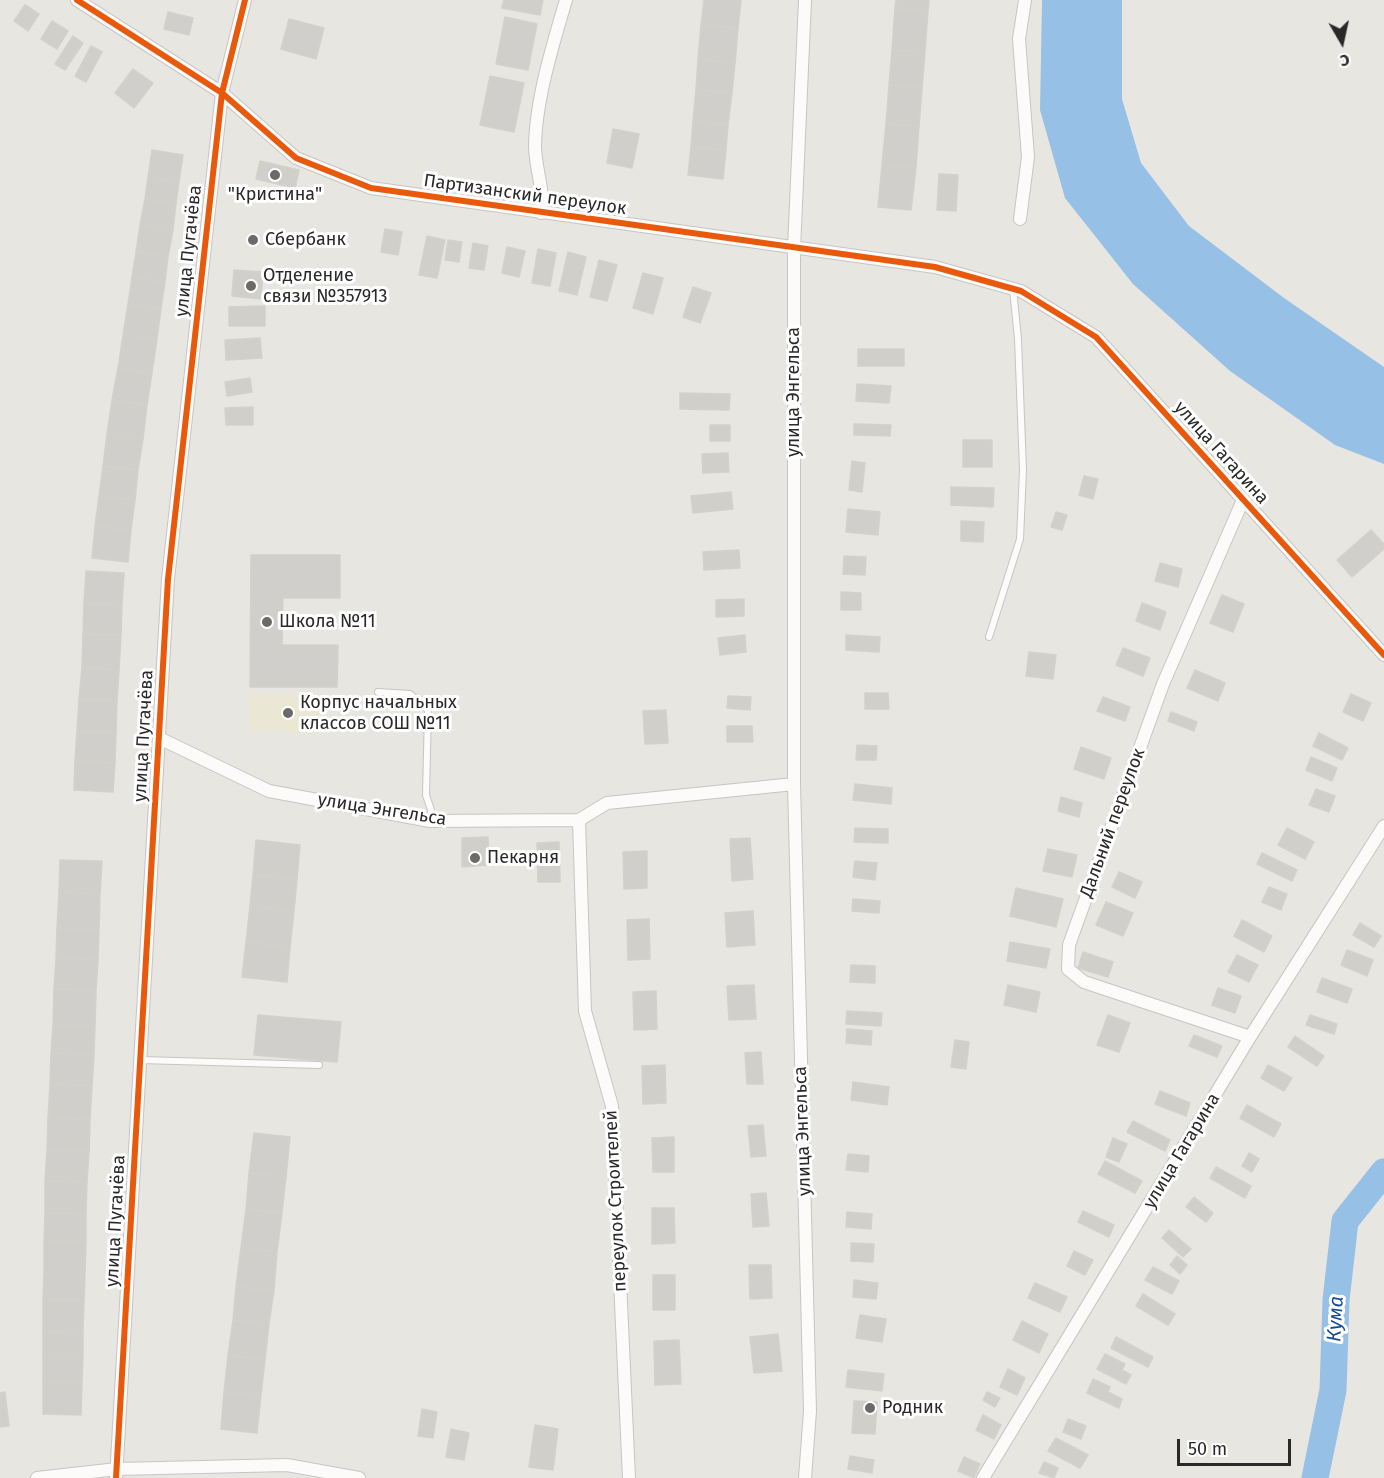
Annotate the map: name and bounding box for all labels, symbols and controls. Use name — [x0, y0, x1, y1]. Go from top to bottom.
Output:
north arrow — [1312, 12, 1372, 72]
text: С — [1339, 50, 1351, 70]
marker: "Кристина" — [268, 168, 282, 182]
street label: Партизанский переулок — [422, 170, 628, 220]
street label: улица Пугачёва — [171, 184, 207, 318]
place label: "Кристина" — [228, 184, 322, 206]
place label: Сбербанк — [265, 229, 346, 251]
marker: Сбербанк — [246, 233, 260, 247]
place label: Отделение связи №357913 — [263, 265, 388, 308]
marker: Отделение связи №357913 — [244, 279, 258, 293]
street label: улица Энгельса — [783, 327, 805, 457]
street label: улица Гагарина — [1169, 397, 1273, 509]
place label: Школа №11 — [279, 611, 376, 633]
marker: Школа №11 — [260, 615, 274, 629]
street label: улица Пугачёва — [130, 669, 158, 803]
place label: Корпус начальных классов СОШ №11 — [300, 692, 457, 734]
marker: Корпус начальных классов СОШ №11 — [281, 706, 295, 720]
street label: Дальний переулок — [1076, 745, 1150, 901]
street label: улица Энгельса — [316, 789, 448, 831]
place label: Пекарня — [487, 847, 559, 869]
marker: Пекарня — [468, 851, 482, 865]
street label: улица Энгельса — [790, 1066, 816, 1196]
street label: улица Гагарина — [1139, 1089, 1225, 1213]
street label: переулок Строителей — [600, 1110, 632, 1292]
street label: улица Пугачёва — [102, 1154, 130, 1288]
water label: Кума — [1323, 1295, 1349, 1343]
place label: Родник — [882, 1397, 943, 1419]
marker: Родник — [863, 1401, 877, 1415]
scale bar — [1180, 1427, 1294, 1465]
text: 50 m — [1188, 1438, 1227, 1460]

